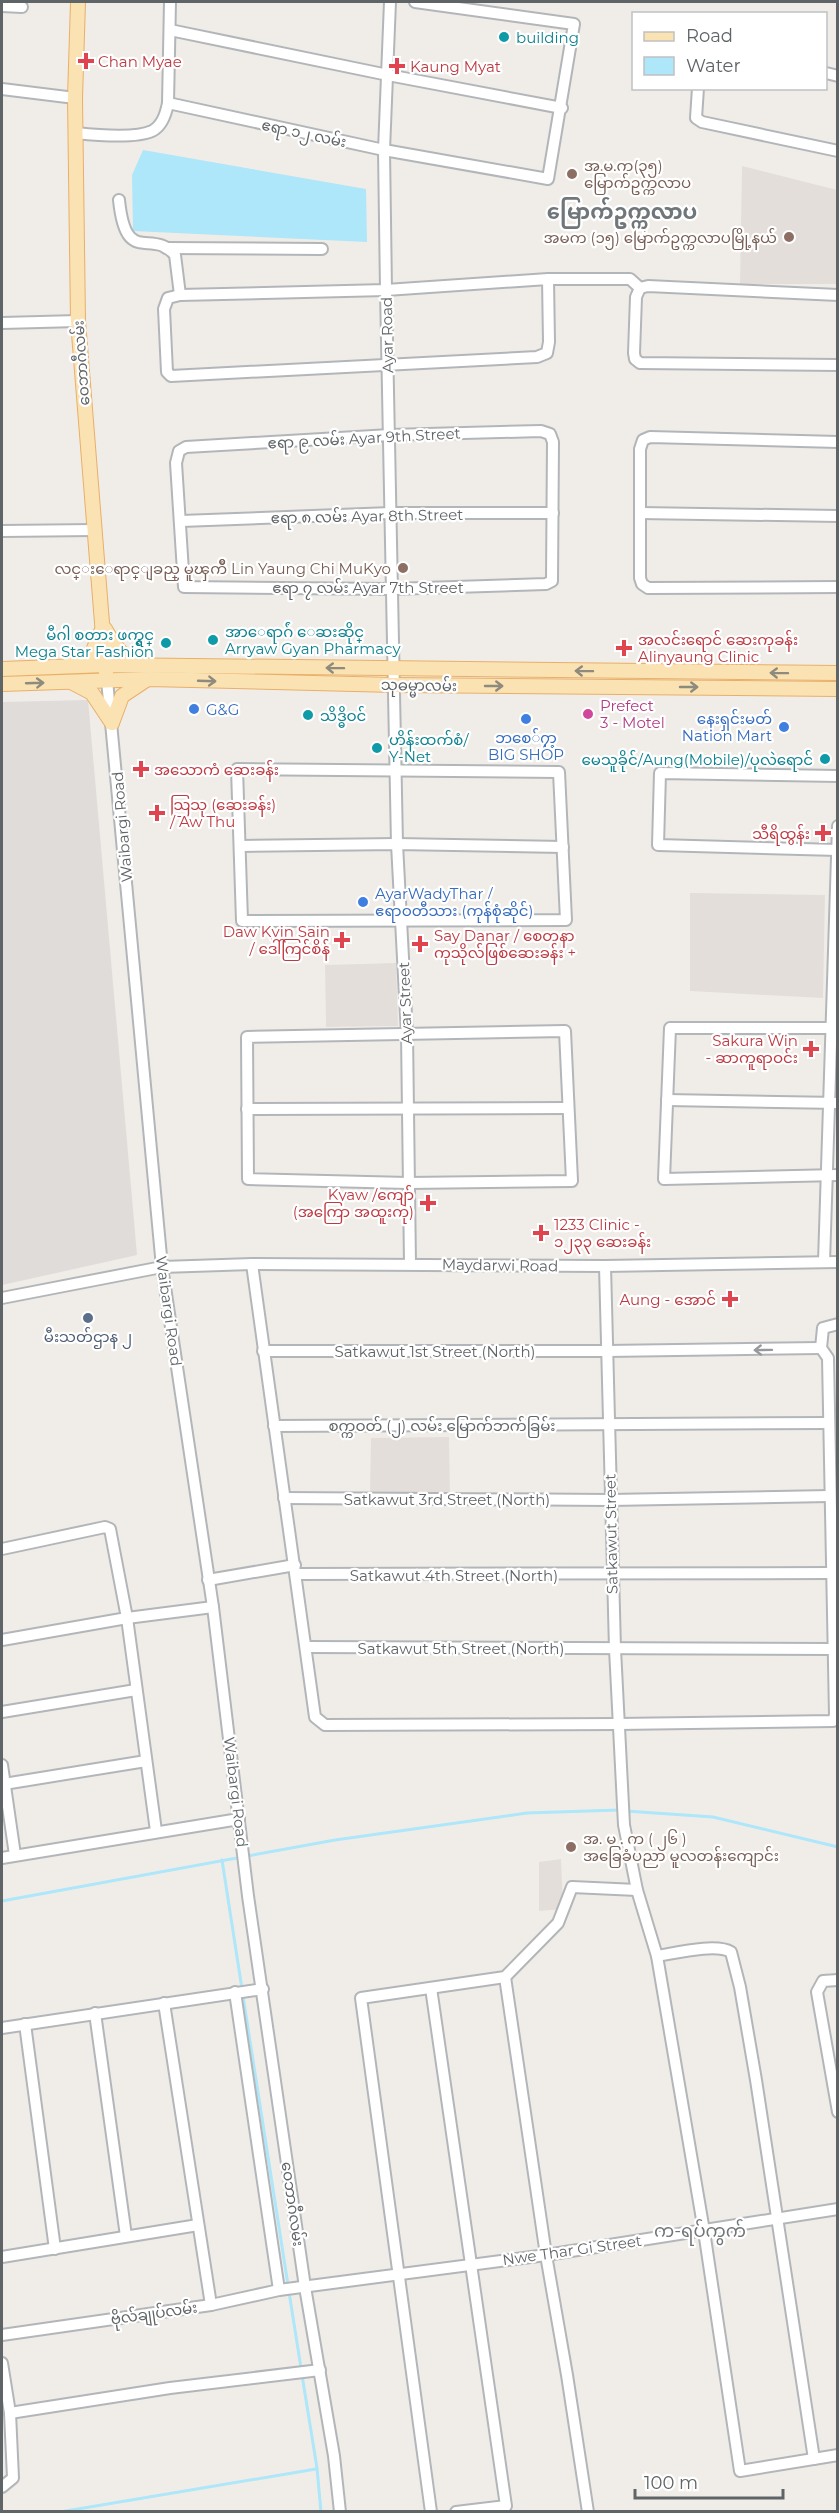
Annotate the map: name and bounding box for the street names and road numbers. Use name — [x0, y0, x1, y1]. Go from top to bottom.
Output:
street label: ဧရာ ၁၂ လမ်း — [259, 115, 348, 154]
street label: Ayar Road — [377, 297, 397, 373]
street label: ဝေဘာဂီလမ်း — [69, 320, 93, 406]
street label: ဧရာ ၉ လမ်း Ayar 9th Street — [267, 423, 461, 456]
street label: ဧရာ ၈ လမ်း Ayar 8th Street — [271, 505, 463, 530]
street label: ဧရာ ၇ လမ်း Ayar 7th Street — [272, 578, 464, 600]
street label: သုဓမ္မာလမ်း — [381, 675, 457, 699]
street label: Waibargi Road — [108, 771, 136, 883]
street label: Ayar Street — [394, 961, 416, 1045]
street label: Maydarwi Road — [442, 1254, 558, 1276]
street label: Waibargi Road — [152, 1255, 186, 1367]
street label: Satkawut 1st Street (North) — [335, 1342, 535, 1361]
street label: စက္ကဝတ် (၂) လမ်း မြောက်ဘက်ခြမ်း — [328, 1416, 556, 1438]
street label: Satkawut Street — [600, 1474, 622, 1594]
street label: Satkawut 3rd Street (North) — [344, 1490, 550, 1509]
street label: Satkawut 4th Street (North) — [350, 1566, 558, 1585]
street label: Satkawut 5th Street (North) — [358, 1639, 564, 1658]
street label: Waibargi Road — [220, 1736, 252, 1848]
street label: ဝေဘာဂီလမ်း — [278, 2160, 308, 2248]
street label: Nwe Thar Gi Street — [501, 2231, 643, 2269]
street label: ဗိုလ်ချုပ်လမ်း — [109, 2298, 199, 2331]

